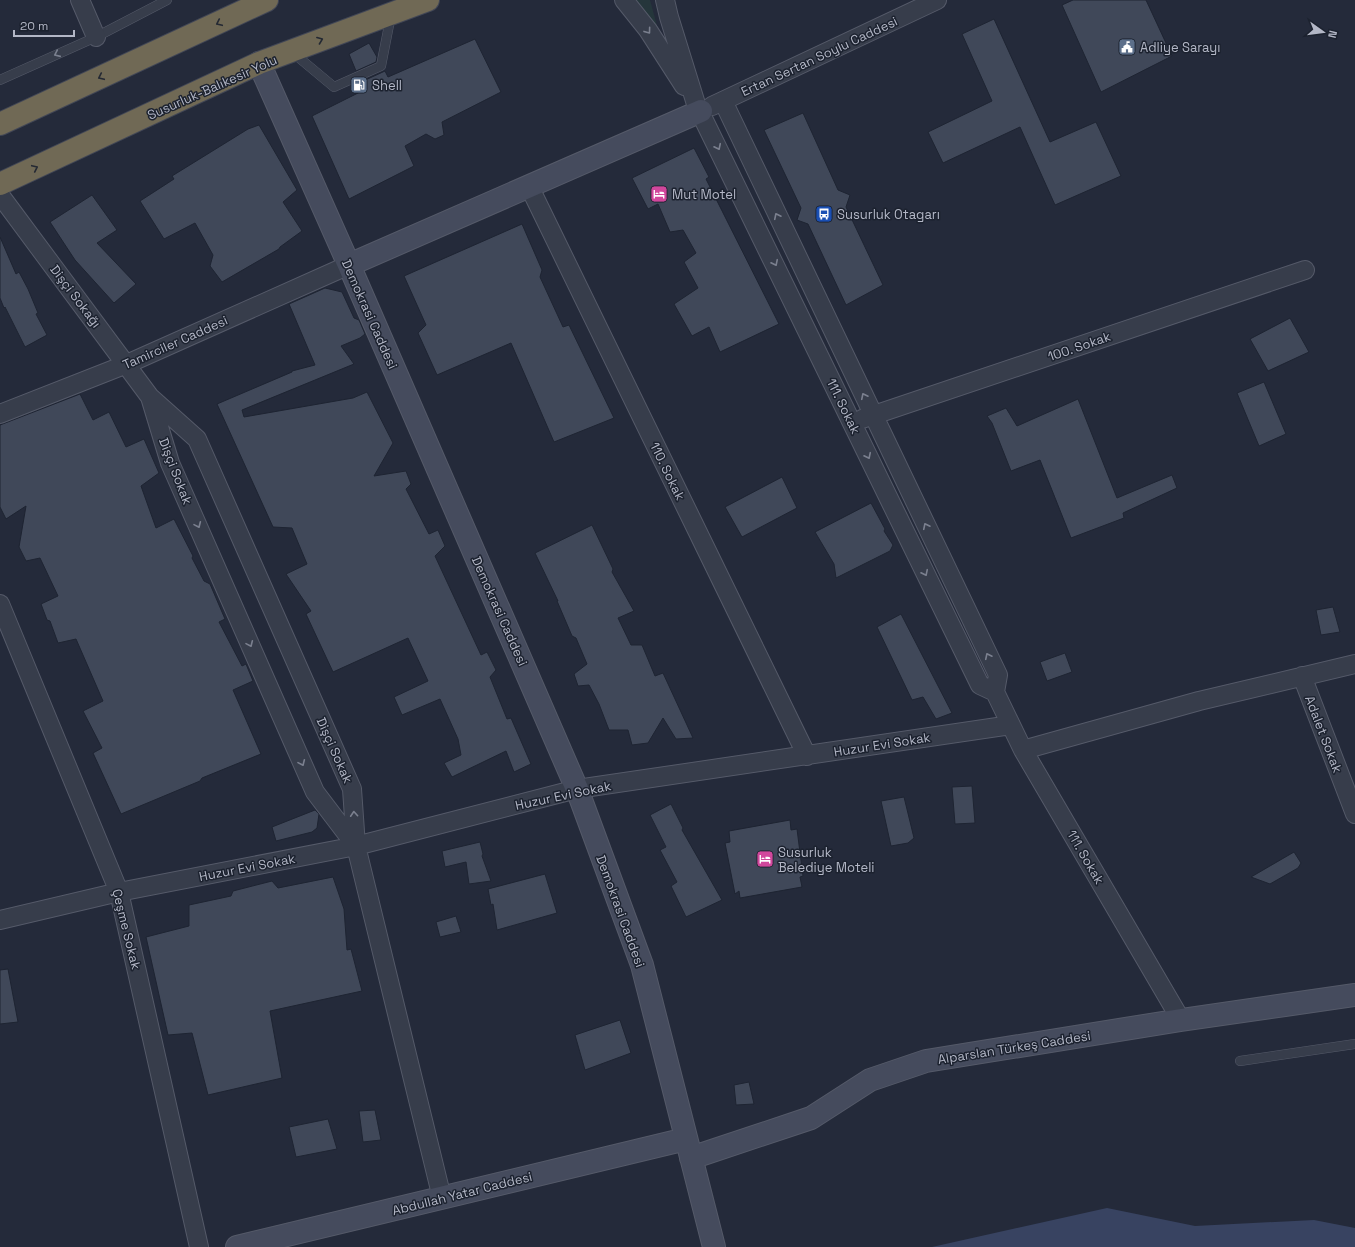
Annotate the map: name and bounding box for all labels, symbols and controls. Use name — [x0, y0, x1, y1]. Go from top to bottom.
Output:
scale bar — [14, 12, 74, 38]
north arrow — [1303, 12, 1343, 52]
street label: Ertan Sertan Soylu Caddesi — [738, 13, 900, 100]
text: 20 m — [20, 18, 48, 34]
one-way arrow — [216, 18, 224, 26]
one-way arrow — [643, 26, 650, 33]
text: N — [1325, 29, 1340, 40]
one-way arrow — [316, 37, 323, 45]
public building icon: Adliye Sarayı — [1117, 37, 1137, 57]
place label: Adliye Sarayı — [1140, 39, 1221, 56]
one-way arrow — [54, 50, 61, 58]
street label: Susurluk-Balıkesir Yolu — [145, 51, 280, 124]
one-way arrow — [98, 72, 106, 80]
fuel station icon: Shell — [349, 75, 369, 95]
place label: Shell — [372, 77, 402, 94]
one-way arrow — [713, 142, 721, 150]
one-way arrow — [31, 165, 39, 173]
hotel icon: Mut Motel — [649, 184, 669, 204]
place label: Mut Motel — [672, 186, 736, 203]
bus stop icon: Susurluk Otagarı — [814, 204, 834, 224]
place label: Susurluk Otagarı — [837, 206, 940, 223]
one-way arrow — [774, 212, 782, 220]
street label: Demokrasi Caddesi — [338, 257, 401, 372]
one-way arrow — [770, 259, 778, 267]
street label: Dişçi Sokağı — [46, 261, 105, 331]
street label: Tamirciler Caddesi — [120, 312, 230, 373]
street label: 100. Sokak — [1045, 328, 1113, 365]
street label: 111. Sokak — [823, 376, 864, 437]
one-way arrow — [861, 393, 869, 400]
street label: Dişçi Sokak — [155, 435, 196, 507]
street label: 110. Sokak — [646, 439, 689, 503]
one-way arrow — [863, 452, 871, 459]
one-way arrow — [193, 521, 201, 529]
one-way arrow — [923, 523, 931, 530]
street label: Demokrasi Caddesi — [468, 554, 531, 669]
one-way arrow — [920, 569, 928, 576]
one-way arrow — [245, 640, 253, 648]
one-way arrow — [986, 652, 993, 660]
street label: Adalet Sokak — [1301, 693, 1346, 775]
street label: Dişçi Sokak — [312, 715, 357, 786]
street label: Huzur Evi Sokak — [833, 728, 932, 761]
one-way arrow — [298, 760, 306, 767]
street label: Huzur Evi Sokak — [514, 777, 613, 814]
one-way arrow — [349, 811, 358, 818]
street label: 111. Sokak — [1063, 827, 1108, 887]
place label: Susurluk Belediye Moteli — [778, 844, 875, 876]
hotel icon: Susurluk Belediye Moteli — [755, 849, 775, 869]
street label: Huzur Evi Sokak — [198, 850, 297, 885]
street label: Demokrasi Caddesi — [592, 853, 649, 970]
street label: Çeşme Sokak — [108, 887, 145, 971]
street label: Alparslan Türkeş Caddesi — [936, 1027, 1092, 1068]
street label: Abdullah Yatar Caddesi — [390, 1168, 534, 1219]

